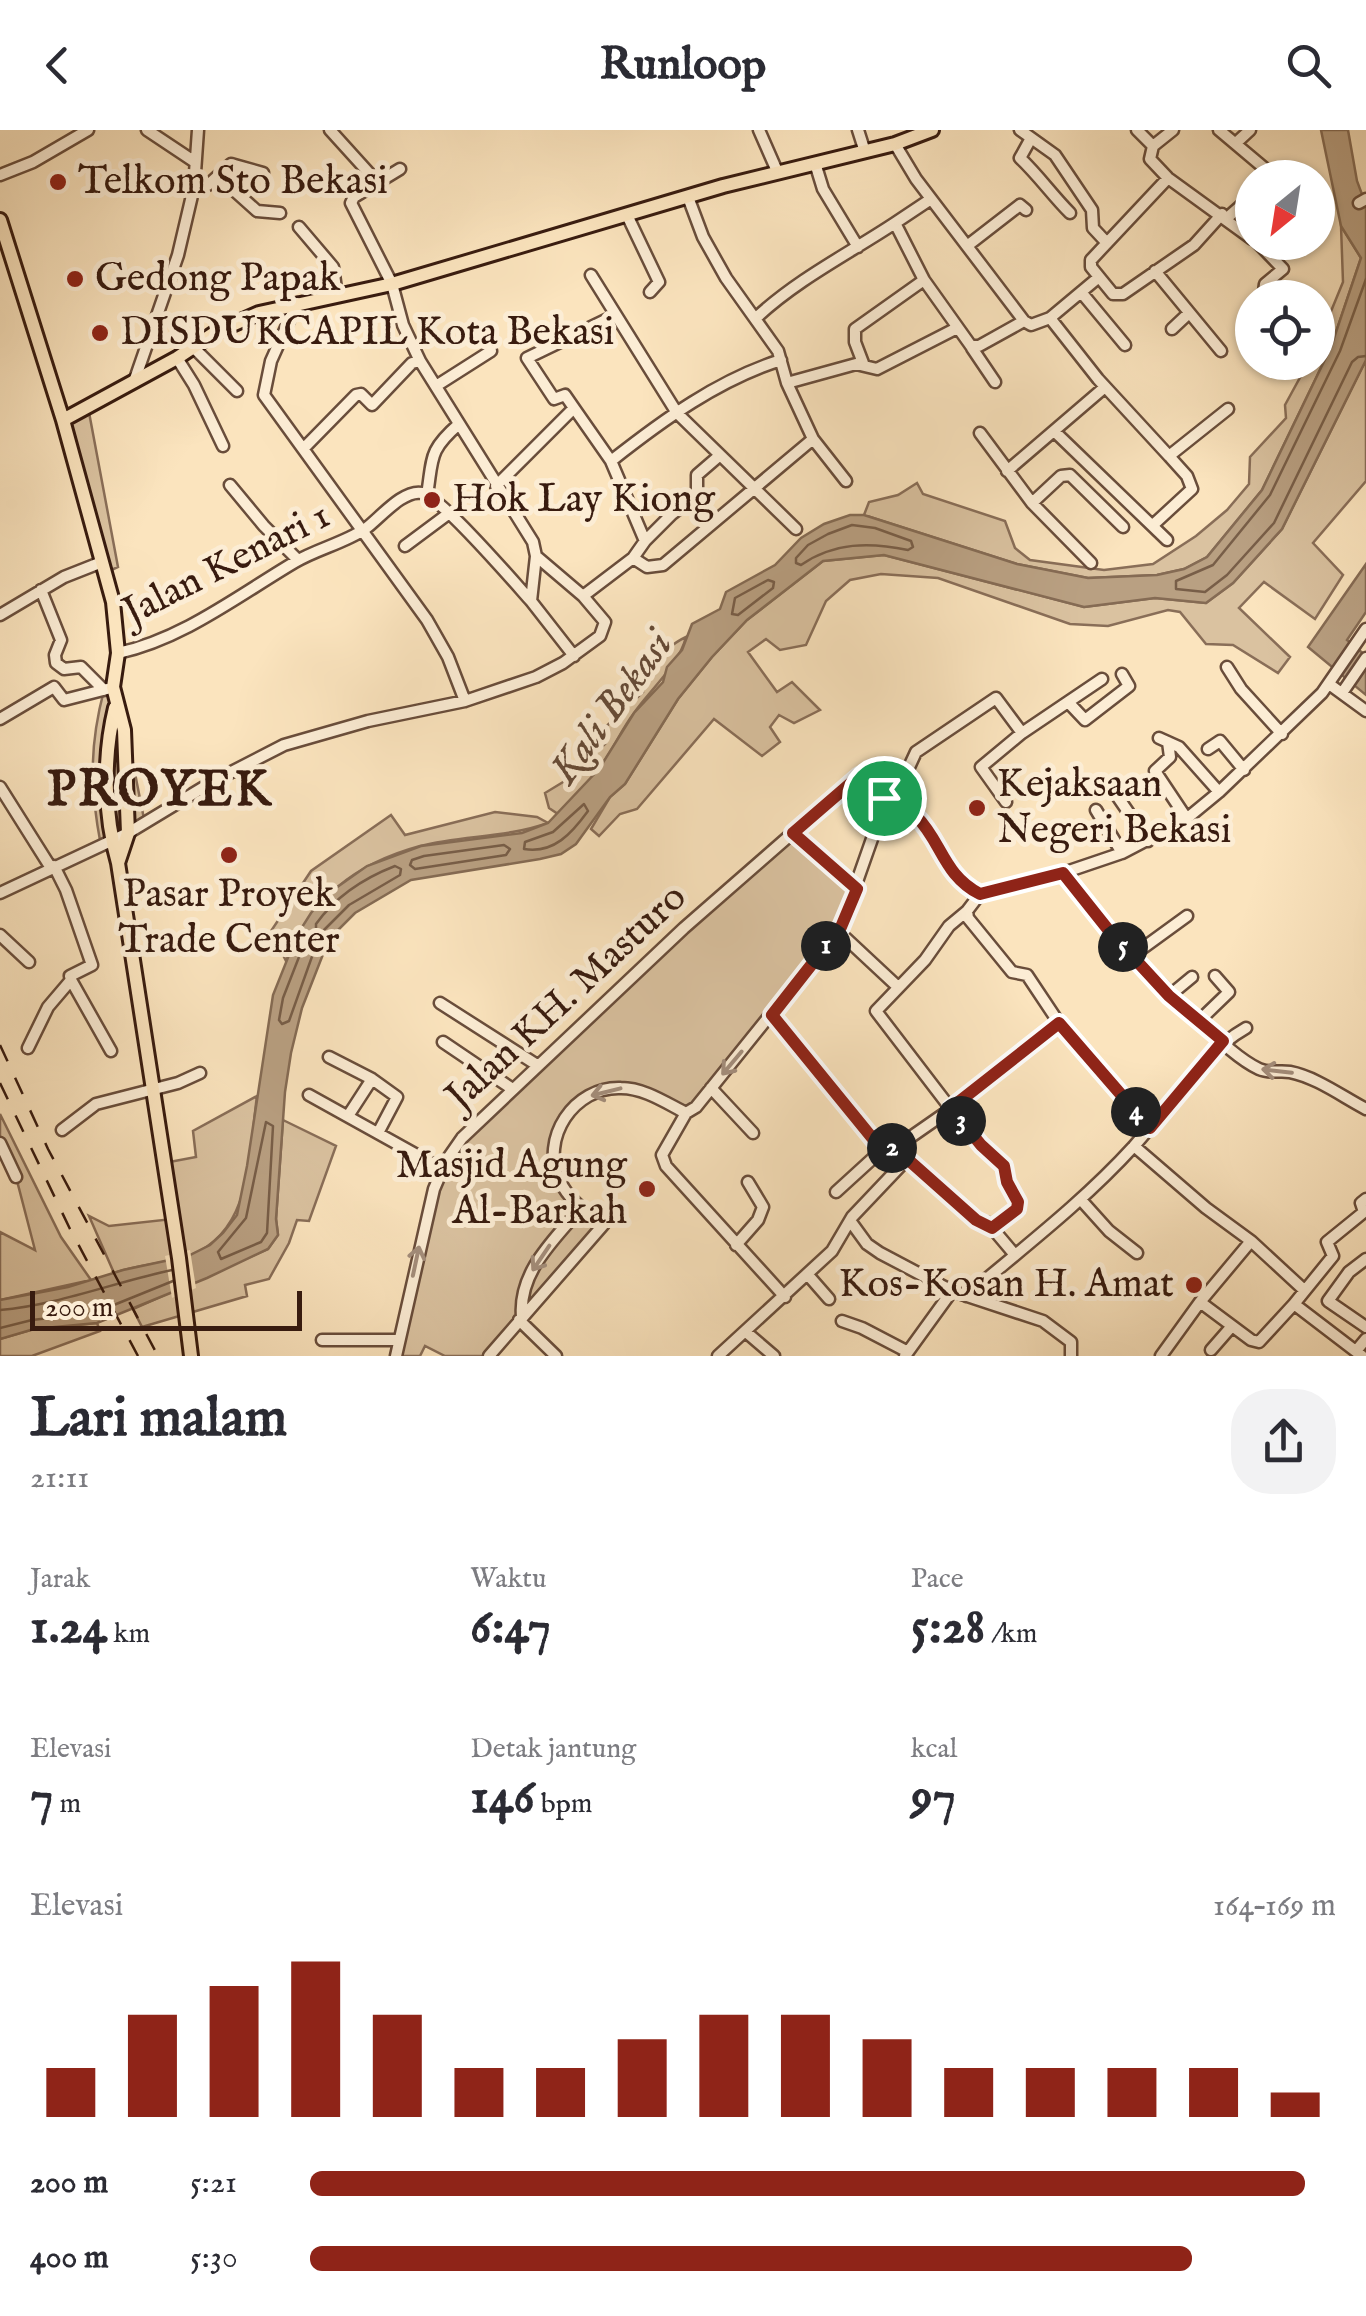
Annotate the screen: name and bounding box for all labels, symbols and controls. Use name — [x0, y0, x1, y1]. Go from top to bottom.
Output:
text: Runloop — [600, 37, 766, 94]
icon: back — [30, 38, 85, 93]
icon: search — [1281, 38, 1336, 93]
place label: Telkom Sto Bekasi — [78, 157, 388, 208]
north arrow — [1235, 160, 1335, 260]
map controls — [1235, 160, 1335, 380]
marker: Telkom Sto Bekasi — [47, 171, 69, 193]
place label: Gedong Papak — [95, 254, 341, 305]
marker: Gedong Papak — [64, 268, 86, 290]
button: locate — [1235, 280, 1335, 380]
place label: DISDUKCAPIL Kota Bekasi — [120, 308, 614, 359]
marker: DISDUKCAPIL Kota Bekasi — [89, 322, 111, 344]
place label: Hok Lay Kiong — [452, 475, 716, 526]
marker: Hok Lay Kiong — [421, 489, 443, 511]
street label: Jalan Kenari 1 — [111, 491, 339, 641]
water label: Kali Bekasi — [537, 619, 687, 797]
pin — [842, 756, 927, 841]
district label: PROYEK — [47, 760, 273, 823]
place label: Kejaksaan Negeri Bekasi — [997, 760, 1231, 857]
icon: arrive — [857, 771, 912, 826]
marker: Kejaksaan Negeri Bekasi — [966, 797, 988, 819]
marker: Pasar Proyek Trade Center — [218, 844, 240, 866]
place label: Pasar Proyek Trade Center — [118, 870, 340, 967]
street label: Jalan KH. Masturo — [433, 873, 698, 1125]
pin: 1 — [801, 921, 851, 971]
pin: 5 — [1098, 922, 1148, 972]
text: 1 — [821, 928, 831, 963]
text: 5 — [1118, 929, 1128, 964]
one-way arrow — [721, 1050, 743, 1076]
one-way arrow — [1261, 1062, 1294, 1080]
one-way arrow — [591, 1083, 622, 1102]
pin: 4 — [1111, 1087, 1161, 1137]
text: 4 — [1129, 1094, 1143, 1129]
pin: 3 — [936, 1096, 986, 1146]
text: 3 — [956, 1103, 966, 1138]
pin: 2 — [867, 1123, 917, 1173]
text: 2 — [885, 1130, 899, 1165]
place label: Masjid Agung Al-Barkah — [395, 1141, 628, 1238]
marker: Masjid Agung Al-Barkah — [636, 1178, 658, 1200]
one-way arrow — [531, 1243, 552, 1271]
one-way arrow — [408, 1246, 427, 1278]
place label: Kos-Kosan H. Amat — [839, 1260, 1174, 1311]
marker: Kos-Kosan H. Amat — [1183, 1274, 1205, 1296]
scale bar — [30, 1286, 302, 1330]
text: 200 m — [45, 1291, 113, 1326]
text: Lari malam — [30, 1385, 287, 1455]
button: share — [1231, 1389, 1336, 1494]
text: 21:11 — [30, 1458, 89, 1499]
text: Jarak — [30, 1562, 90, 1597]
text: Waktu — [470, 1562, 547, 1597]
text: Pace — [911, 1562, 964, 1597]
text: 1.24 — [30, 1597, 107, 1660]
text: 6:47 — [470, 1597, 551, 1660]
text: 5:28 — [911, 1597, 985, 1660]
text: km — [107, 1617, 150, 1652]
text: /km — [985, 1617, 1037, 1652]
text: Elevasi — [30, 1732, 112, 1767]
text: Detak jantung — [470, 1732, 636, 1767]
text: kcal — [911, 1732, 957, 1767]
text: 7 — [30, 1767, 53, 1830]
text: 146 — [470, 1767, 535, 1830]
text: 97 — [911, 1767, 956, 1830]
text: m — [53, 1787, 81, 1822]
text: bpm — [535, 1787, 592, 1822]
text: Elevasi — [30, 1886, 123, 1927]
text: 164–169 m — [1213, 1886, 1336, 1927]
text: 200 m — [30, 2163, 108, 2204]
text: 5:21 — [190, 2163, 237, 2204]
text: 400 m — [30, 2238, 109, 2279]
text: 5:30 — [190, 2238, 238, 2279]

